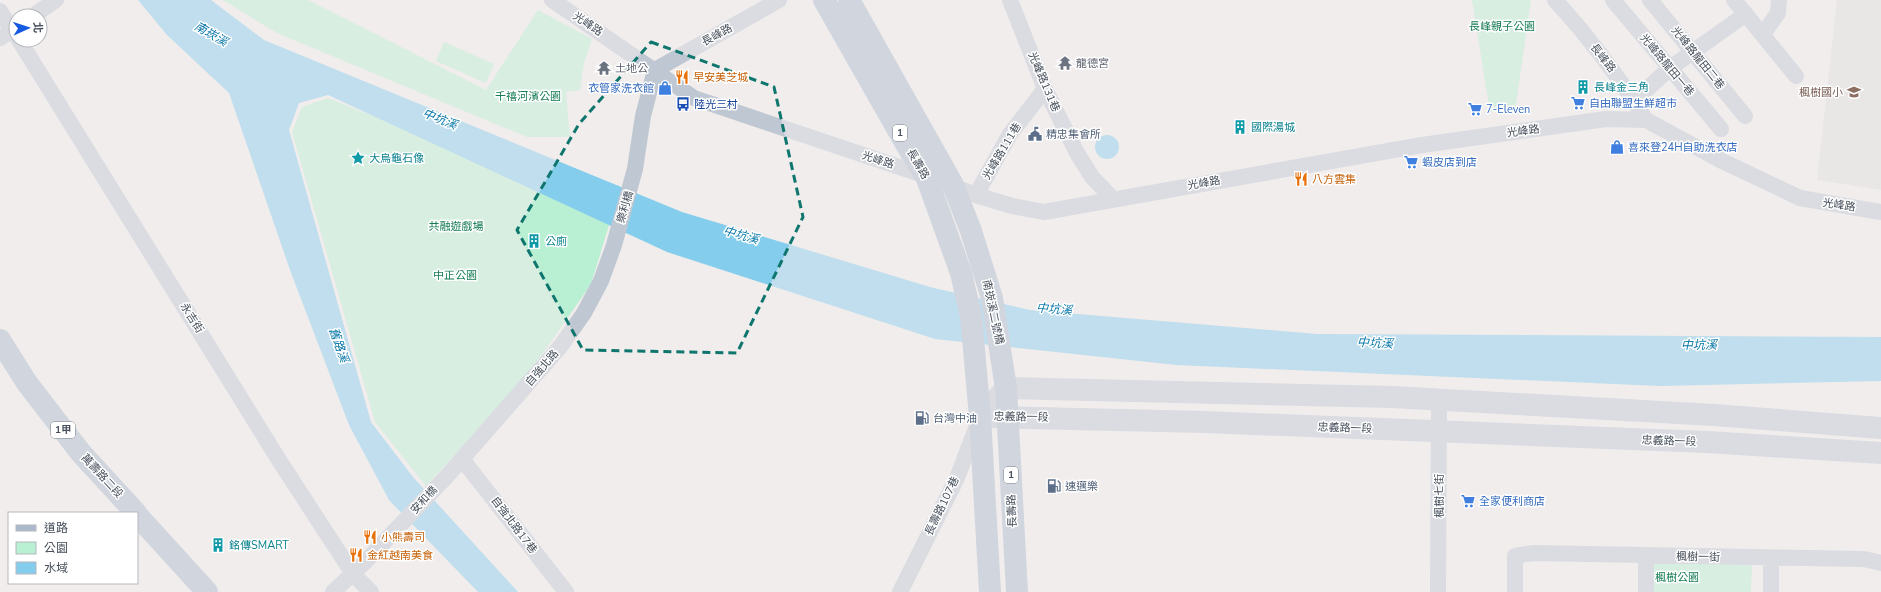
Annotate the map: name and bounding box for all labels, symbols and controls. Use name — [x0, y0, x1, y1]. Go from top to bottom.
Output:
north arrow — [8, 8, 48, 48]
street label: 光峰路 — [570, 9, 606, 39]
water label: 南崁溪 — [191, 18, 232, 51]
park label: 長峰親子公園 — [1469, 19, 1535, 34]
street label: 長峰路 — [699, 20, 735, 50]
text: 北 — [30, 22, 45, 33]
street label: 光峰路龍田二巷 — [1668, 23, 1728, 93]
street label: 光峰路龍田一巷 — [1637, 31, 1697, 99]
street label: 長峰路 — [1587, 40, 1619, 76]
street label: 光峰路131巷 — [1025, 50, 1063, 114]
temple icon: 龍德宮 — [1057, 55, 1073, 71]
place label: 龍德宮 — [1076, 56, 1109, 71]
temple icon: 土地公 — [596, 60, 612, 76]
place label: 土地公 — [615, 61, 648, 76]
restaurant icon: 早安美芝城 — [674, 69, 690, 85]
place label: 早安美芝城 — [693, 70, 748, 85]
building icon: 長峰金三角 — [1575, 79, 1591, 95]
shop icon: 衣管家洗衣館 — [657, 80, 673, 96]
place label: 長峰金三角 — [1594, 80, 1649, 95]
place label: 衣管家洗衣館 — [588, 81, 654, 96]
school or university icon: 楓樹國小 — [1846, 84, 1862, 100]
place label: 楓樹國小 — [1799, 85, 1843, 100]
park label: 千禧河濱公園 — [495, 89, 561, 104]
supermarket icon: 自由聯盟生鮮超市 — [1570, 95, 1586, 111]
bus stop icon: 陸光三村 — [675, 96, 691, 112]
place label: 自由聯盟生鮮超市 — [1589, 96, 1677, 111]
place label: 陸光三村 — [694, 97, 738, 112]
supermarket icon: 7-Eleven — [1467, 101, 1483, 117]
place label: 7-Eleven — [1486, 102, 1530, 117]
water label: 中坑溪 — [420, 105, 462, 134]
building icon: 國際湯城 — [1232, 119, 1248, 135]
street label: 光峰路111巷 — [979, 120, 1025, 182]
place label: 國際湯城 — [1251, 120, 1295, 135]
street label: 光峰路 — [1506, 121, 1540, 141]
road number: 1 — [893, 125, 907, 141]
public building icon: 精忠集會所 — [1027, 126, 1043, 142]
place label: 精忠集會所 — [1046, 127, 1101, 142]
shop icon: 喜來登24H自助洗衣店 — [1609, 139, 1625, 155]
place label: 喜來登24H自助洗衣店 — [1628, 140, 1738, 155]
street label: 長壽路 — [903, 146, 933, 182]
street label: 光峰路 — [860, 148, 896, 172]
place icon: 大烏龜石像 — [350, 150, 366, 166]
place label: 大烏龜石像 — [369, 151, 424, 166]
supermarket icon: 蝦皮店到店 — [1403, 154, 1419, 170]
place label: 蝦皮店到店 — [1422, 155, 1477, 170]
restaurant icon: 八方雲集 — [1293, 171, 1309, 187]
place label: 八方雲集 — [1312, 172, 1356, 187]
street label: 光峰路 — [1186, 173, 1222, 193]
street label: 樂利橋 — [613, 189, 637, 225]
street label: 光峰路 — [1822, 195, 1856, 215]
park label: 共融遊戲場 — [429, 219, 484, 234]
water label: 中坑溪 — [721, 222, 762, 248]
building icon: 公廁 — [526, 233, 542, 249]
place label: 公廁 — [545, 234, 567, 249]
park label: 中正公園 — [433, 268, 477, 283]
street label: 南崁溪二號橋 — [979, 278, 1007, 346]
water label: 中坑溪 — [1035, 299, 1075, 319]
street label: 永吉街 — [177, 300, 207, 336]
water label: 舊路溪 — [326, 325, 353, 367]
water label: 中坑溪 — [1357, 334, 1395, 352]
water label: 中坑溪 — [1681, 337, 1719, 353]
street label: 自強北路 — [522, 346, 562, 390]
street label: 忠義路一段 — [993, 409, 1049, 425]
fuel station icon: 台灣中油 — [914, 410, 930, 426]
place label: 台灣中油 — [933, 411, 977, 426]
street label: 忠義路一段 — [1317, 420, 1373, 436]
road number: 1甲 — [51, 422, 75, 438]
street label: 忠義路一段 — [1641, 433, 1697, 449]
street label: 萬壽路二段 — [78, 451, 126, 501]
road number: 1 — [1004, 467, 1018, 483]
street label: 長壽路107巷 — [921, 474, 963, 538]
street label: 楓樹七街 — [1432, 474, 1447, 518]
fuel station icon: 速邁樂 — [1046, 478, 1062, 494]
place label: 速邁樂 — [1065, 479, 1098, 494]
street label: 安和橋 — [407, 483, 441, 517]
street label: 自強北路17巷 — [487, 493, 541, 557]
supermarket icon: 全家便利商店 — [1460, 493, 1476, 509]
street label: 長壽路 — [1004, 494, 1020, 528]
place label: 全家便利商店 — [1479, 494, 1545, 509]
legend — [8, 512, 138, 584]
text: 道路 — [44, 520, 68, 536]
restaurant icon: 小熊壽司 — [362, 529, 378, 545]
place label: 小熊壽司 — [381, 530, 425, 545]
building icon: 銘傳SMART — [210, 537, 226, 553]
place label: 銘傳SMART — [229, 538, 289, 553]
text: 公園 — [44, 540, 68, 556]
restaurant icon: 金紅越南美食 — [348, 547, 364, 563]
place label: 金紅越南美食 — [367, 548, 433, 563]
street label: 楓樹一街 — [1676, 549, 1720, 565]
text: 水域 — [44, 560, 68, 576]
park label: 楓樹公園 — [1655, 570, 1699, 585]

